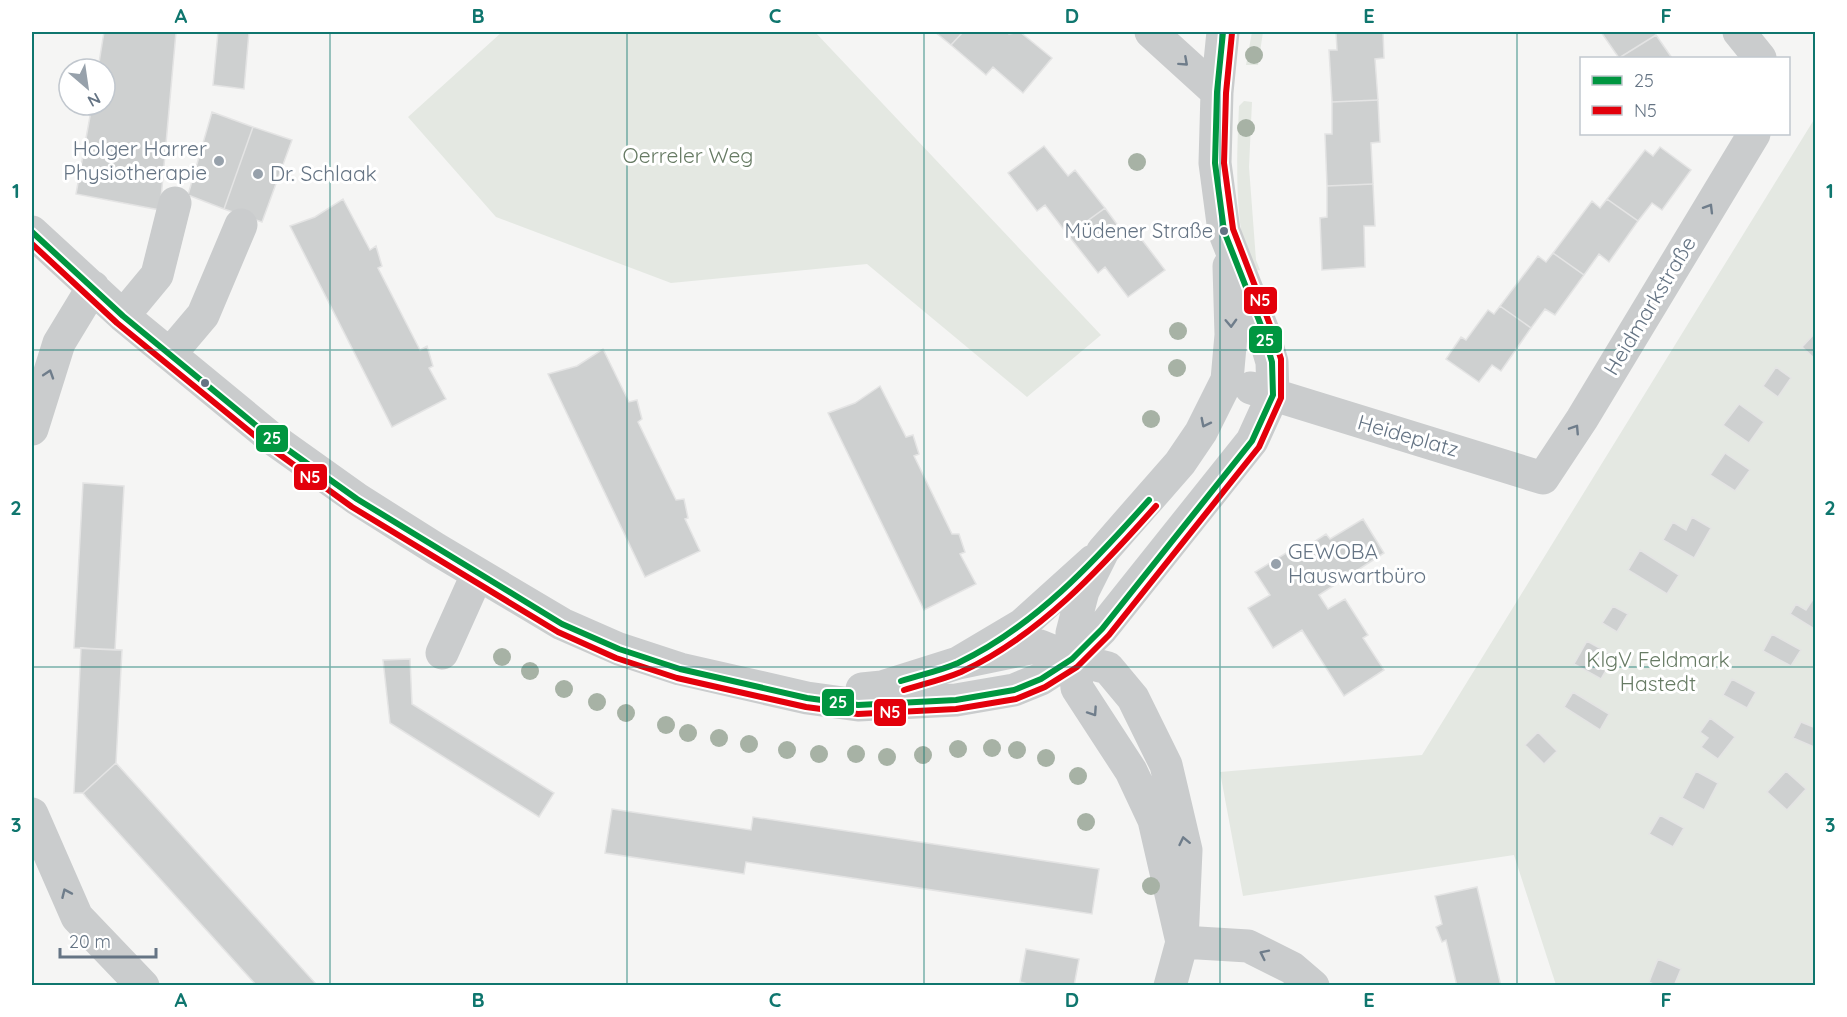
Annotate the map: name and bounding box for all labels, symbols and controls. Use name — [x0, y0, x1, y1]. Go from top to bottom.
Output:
text: A — [175, 3, 188, 28]
text: B — [471, 3, 485, 28]
text: C — [769, 3, 782, 28]
text: D — [1065, 3, 1079, 28]
text: E — [1363, 3, 1375, 28]
text: F — [1660, 3, 1672, 28]
one-way arrow — [1177, 55, 1188, 66]
north arrow — [57, 57, 117, 117]
legend — [1580, 57, 1790, 135]
text: 25 — [1634, 69, 1654, 92]
text: N — [84, 89, 104, 112]
text: N5 — [1634, 99, 1657, 122]
place label: Holger Harrer Physiotherapie — [63, 135, 207, 185]
park label: Oerreler Weg — [623, 142, 753, 168]
marker: Holger Harrer Physiotherapie — [212, 154, 226, 168]
place label: Dr. Schlaak — [270, 160, 377, 186]
marker: Dr. Schlaak — [251, 167, 265, 181]
text: 1 — [12, 178, 20, 203]
text: 1 — [1826, 178, 1834, 203]
one-way arrow — [1702, 204, 1713, 214]
place label: Müdener Straße — [1065, 218, 1213, 243]
marker: Müdener Straße — [1218, 225, 1230, 237]
street label: Heidmarkstraße — [1597, 231, 1701, 380]
line badge: N5 — [1243, 286, 1278, 315]
text: N5 — [1250, 290, 1270, 310]
one-way arrow — [1224, 319, 1237, 328]
line badge: 25 — [1248, 325, 1283, 354]
text: 25 — [1256, 330, 1274, 350]
one-way arrow — [42, 369, 54, 380]
unlabelled marker — [199, 377, 211, 389]
street label: Heideplatz — [1355, 408, 1462, 462]
one-way arrow — [1201, 416, 1213, 427]
line badge: 25 — [255, 424, 289, 453]
one-way arrow — [1568, 425, 1579, 436]
text: 25 — [263, 428, 281, 448]
line badge: N5 — [293, 463, 328, 491]
text: N5 — [300, 467, 320, 487]
text: 2 — [10, 495, 22, 520]
text: 2 — [1824, 495, 1836, 520]
place label: GEWOBA Hauswartbüro — [1288, 538, 1426, 588]
marker: GEWOBA Hauswartbüro — [1269, 557, 1283, 571]
park label: KlgV Feldmark Hastedt — [1586, 646, 1730, 696]
line badge: 25 — [821, 688, 855, 717]
text: 25 — [829, 692, 847, 712]
line badge: N5 — [873, 698, 907, 727]
text: N5 — [880, 702, 900, 722]
one-way arrow — [1086, 706, 1098, 716]
text: 3 — [11, 812, 21, 837]
text: 3 — [1825, 812, 1835, 837]
one-way arrow — [1178, 837, 1191, 847]
one-way arrow — [61, 888, 73, 899]
scale bar — [60, 921, 156, 959]
text: 20 m — [69, 930, 111, 953]
one-way arrow — [1260, 950, 1271, 962]
text: A — [175, 987, 188, 1012]
text: B — [471, 987, 485, 1012]
text: C — [769, 987, 782, 1012]
text: D — [1065, 987, 1079, 1012]
text: E — [1363, 987, 1375, 1012]
text: F — [1660, 987, 1672, 1012]

